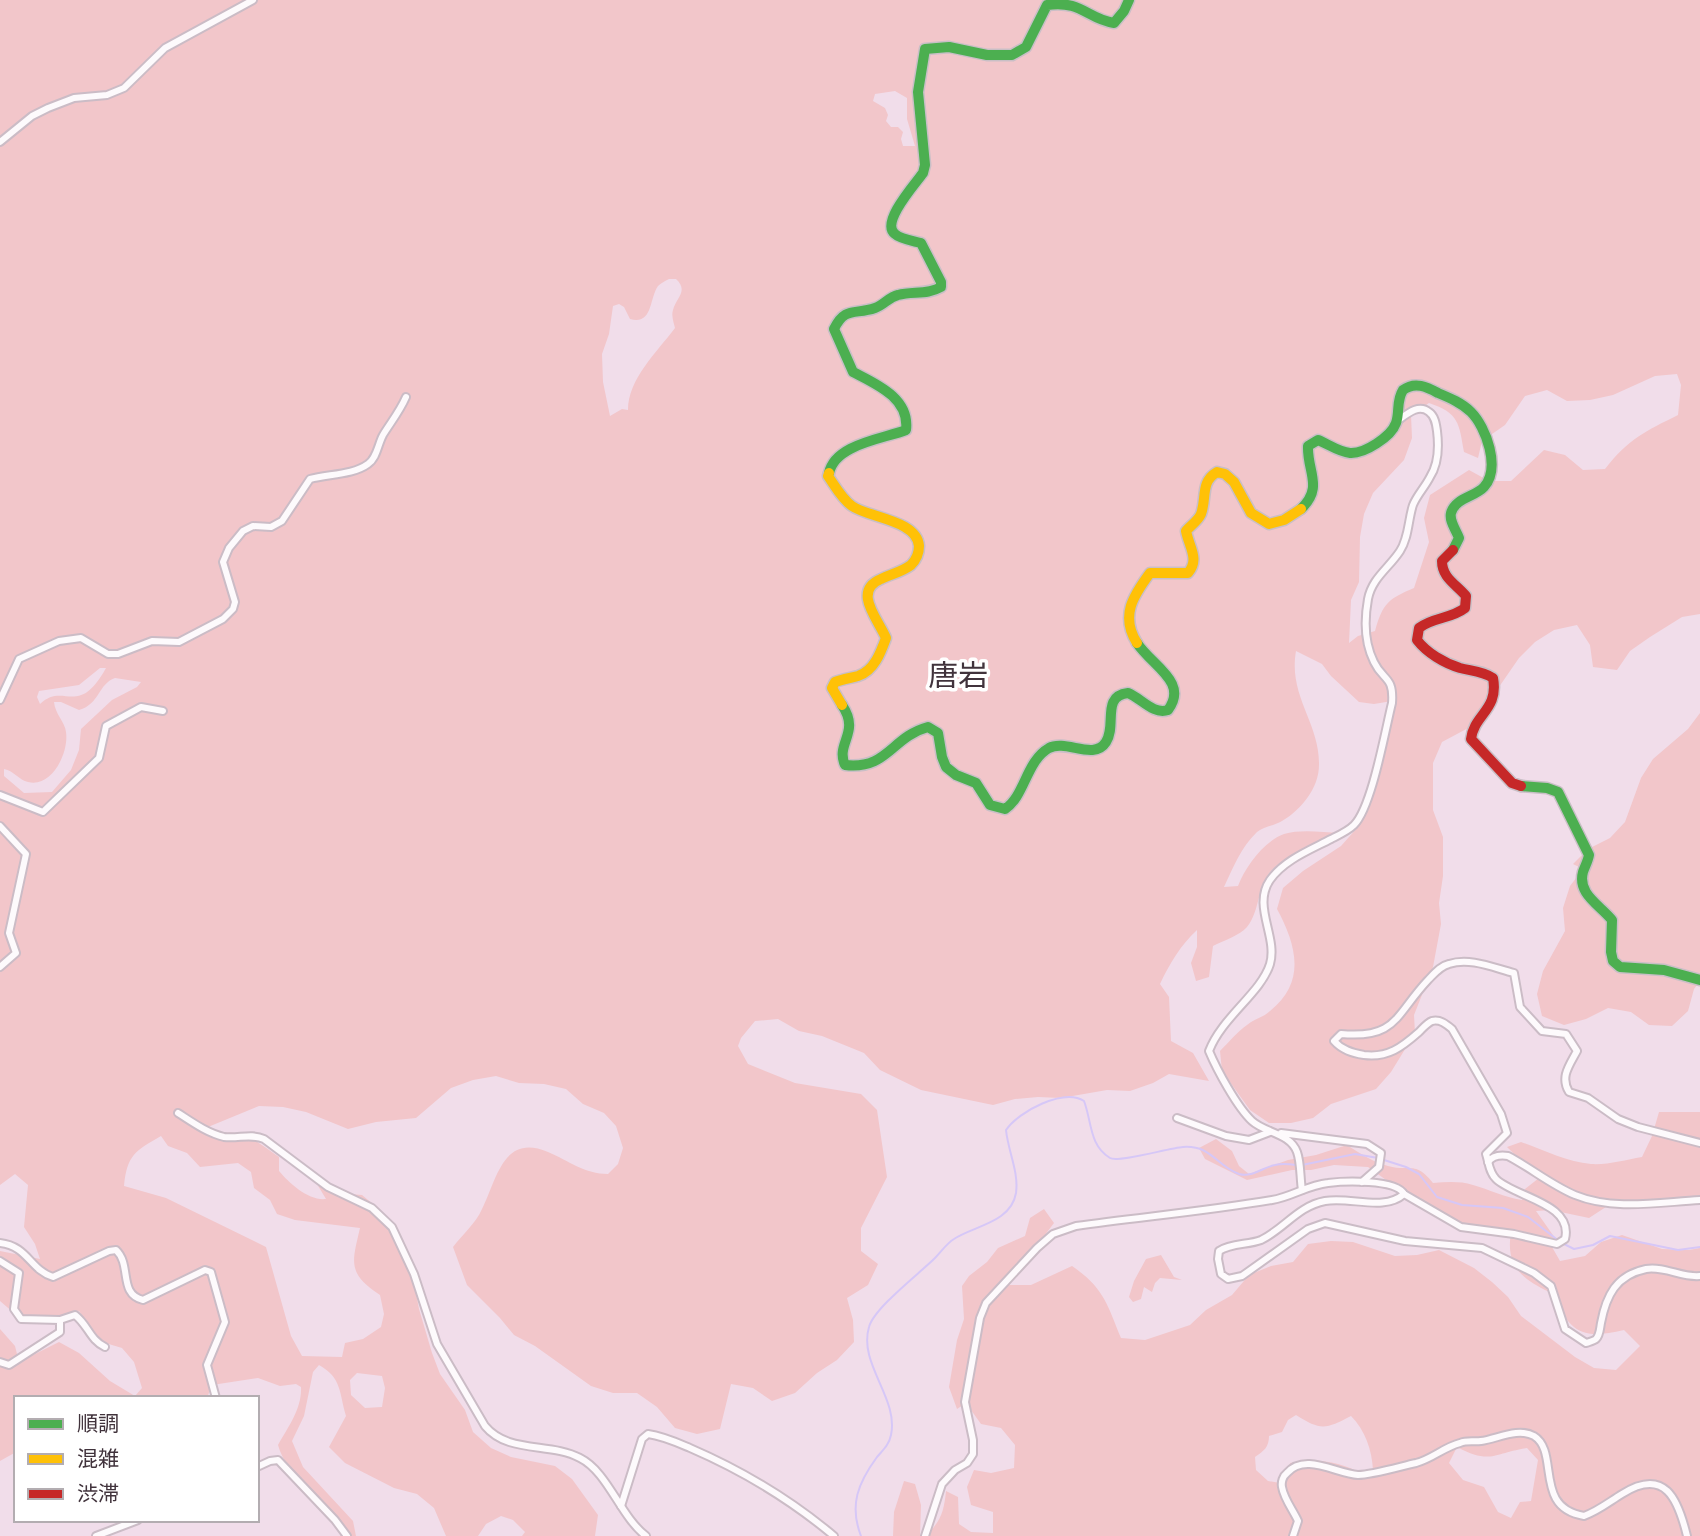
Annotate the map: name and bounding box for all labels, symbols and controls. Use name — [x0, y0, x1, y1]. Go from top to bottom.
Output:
district label: 唐岩 — [928, 654, 988, 700]
legend — [14, 1396, 259, 1522]
text: 順調 — [77, 1409, 119, 1441]
text: 混雑 — [77, 1444, 119, 1476]
text: 渋滞 — [77, 1479, 119, 1511]

